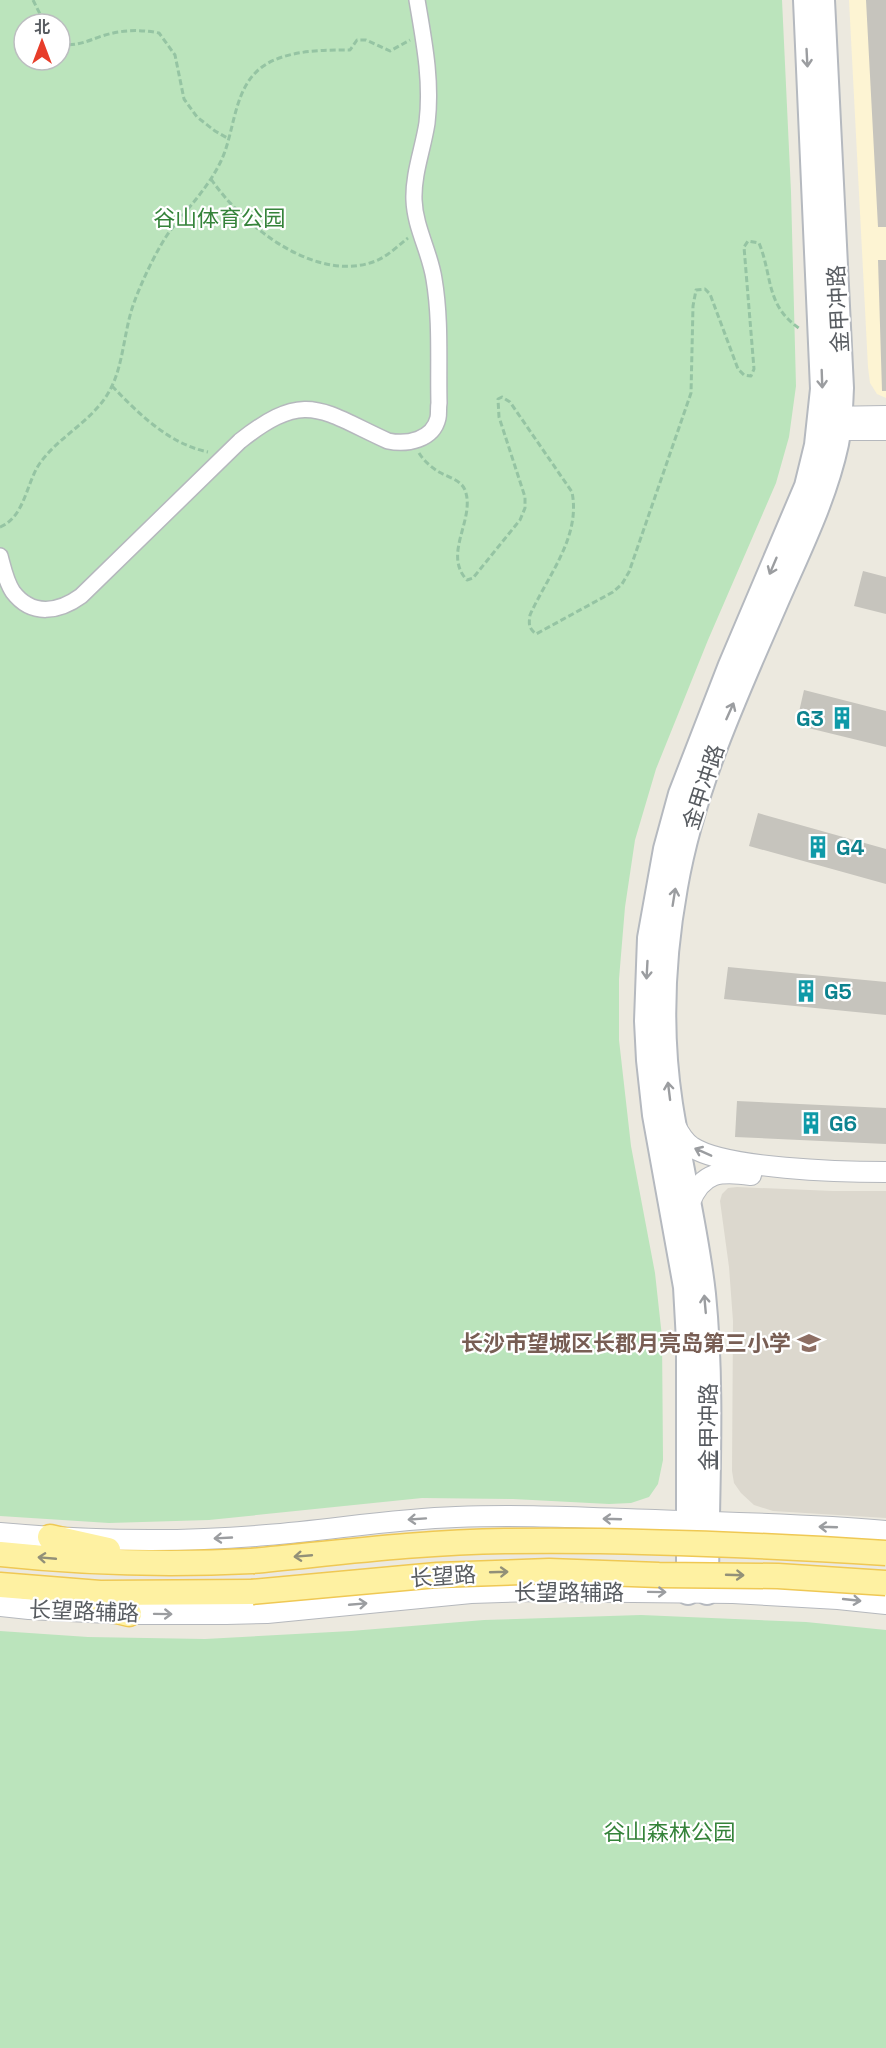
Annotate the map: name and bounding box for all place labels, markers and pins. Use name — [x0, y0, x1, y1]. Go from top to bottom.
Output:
place label: G3 — [796, 704, 824, 732]
building icon: G3 — [829, 705, 855, 731]
place label: G4 — [836, 833, 865, 861]
building icon: G4 — [805, 834, 831, 860]
place label: G5 — [824, 977, 852, 1005]
building icon: G5 — [793, 978, 819, 1004]
place label: G6 — [829, 1109, 857, 1137]
building icon: G6 — [798, 1110, 824, 1136]
place label: 长沙市望城区长郡月亮岛第三小学 — [461, 1329, 791, 1357]
school or university icon: 长沙市望城区长郡月亮岛第三小学 — [796, 1330, 822, 1356]

